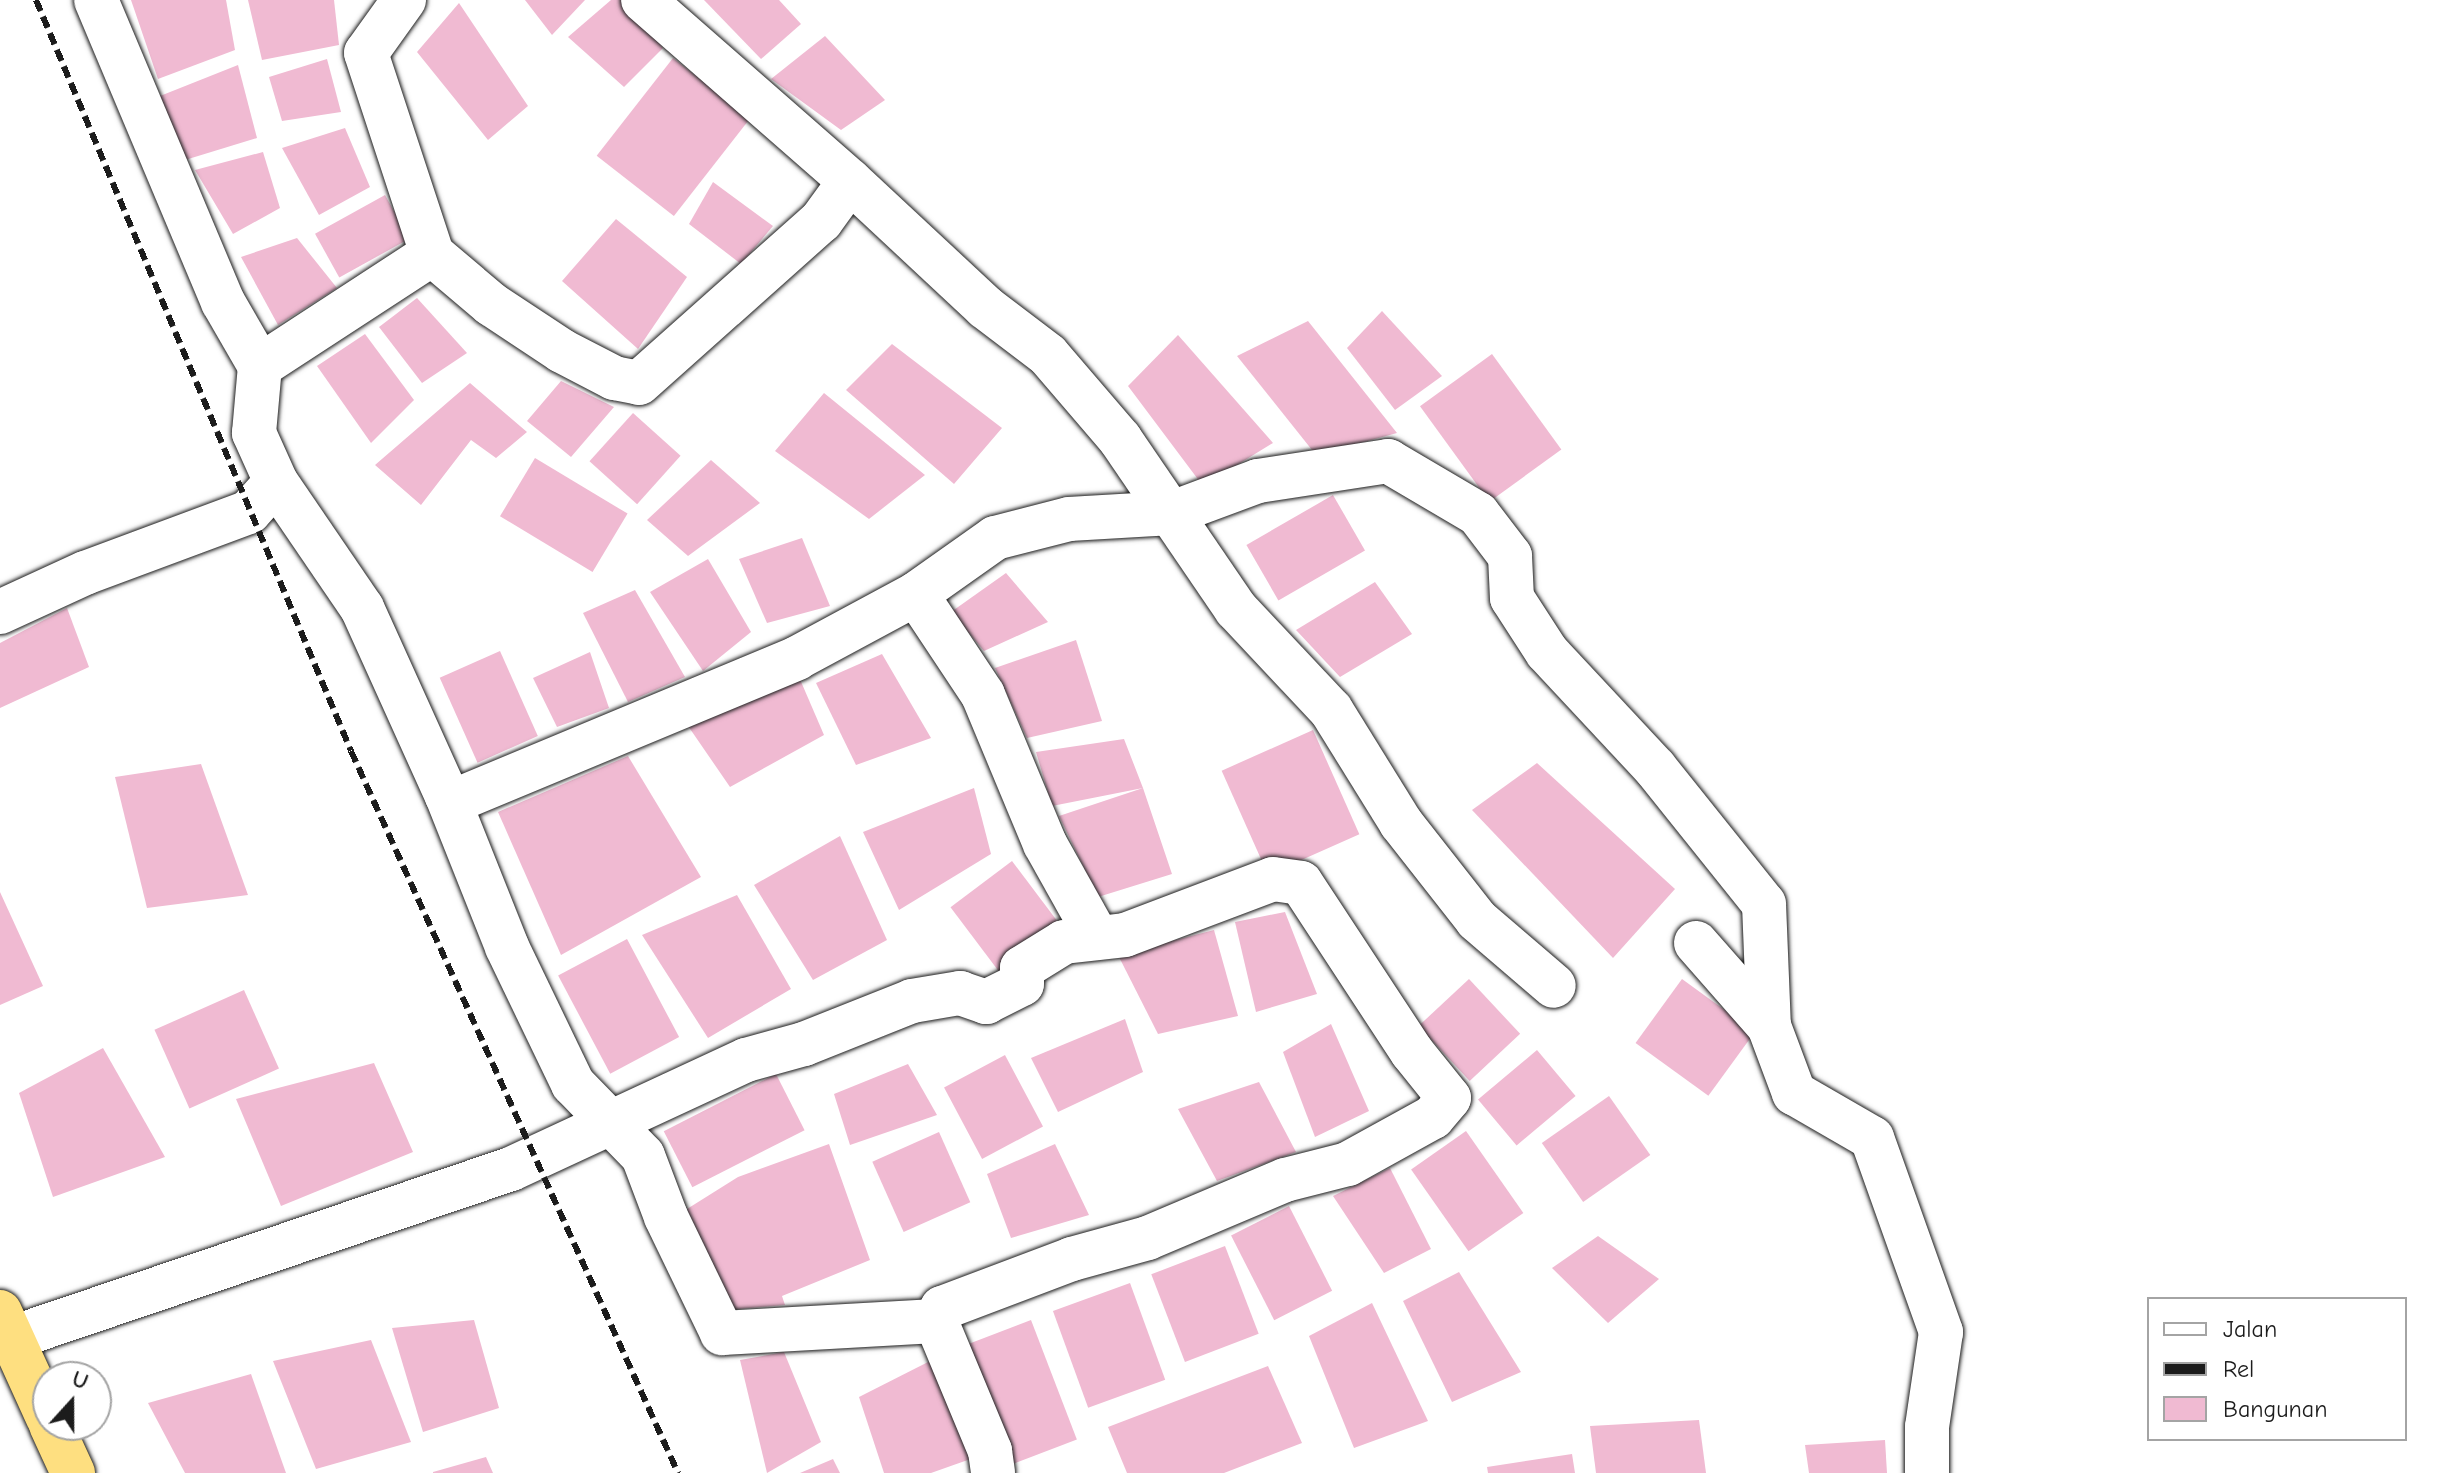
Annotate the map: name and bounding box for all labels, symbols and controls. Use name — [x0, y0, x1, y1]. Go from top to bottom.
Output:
legend — [2147, 1297, 2407, 1441]
text: Jalan — [2223, 1315, 2277, 1343]
text: Rel — [2223, 1355, 2254, 1383]
north arrow — [32, 1361, 112, 1441]
text: U — [68, 1366, 91, 1395]
text: Bangunan — [2223, 1395, 2327, 1423]

